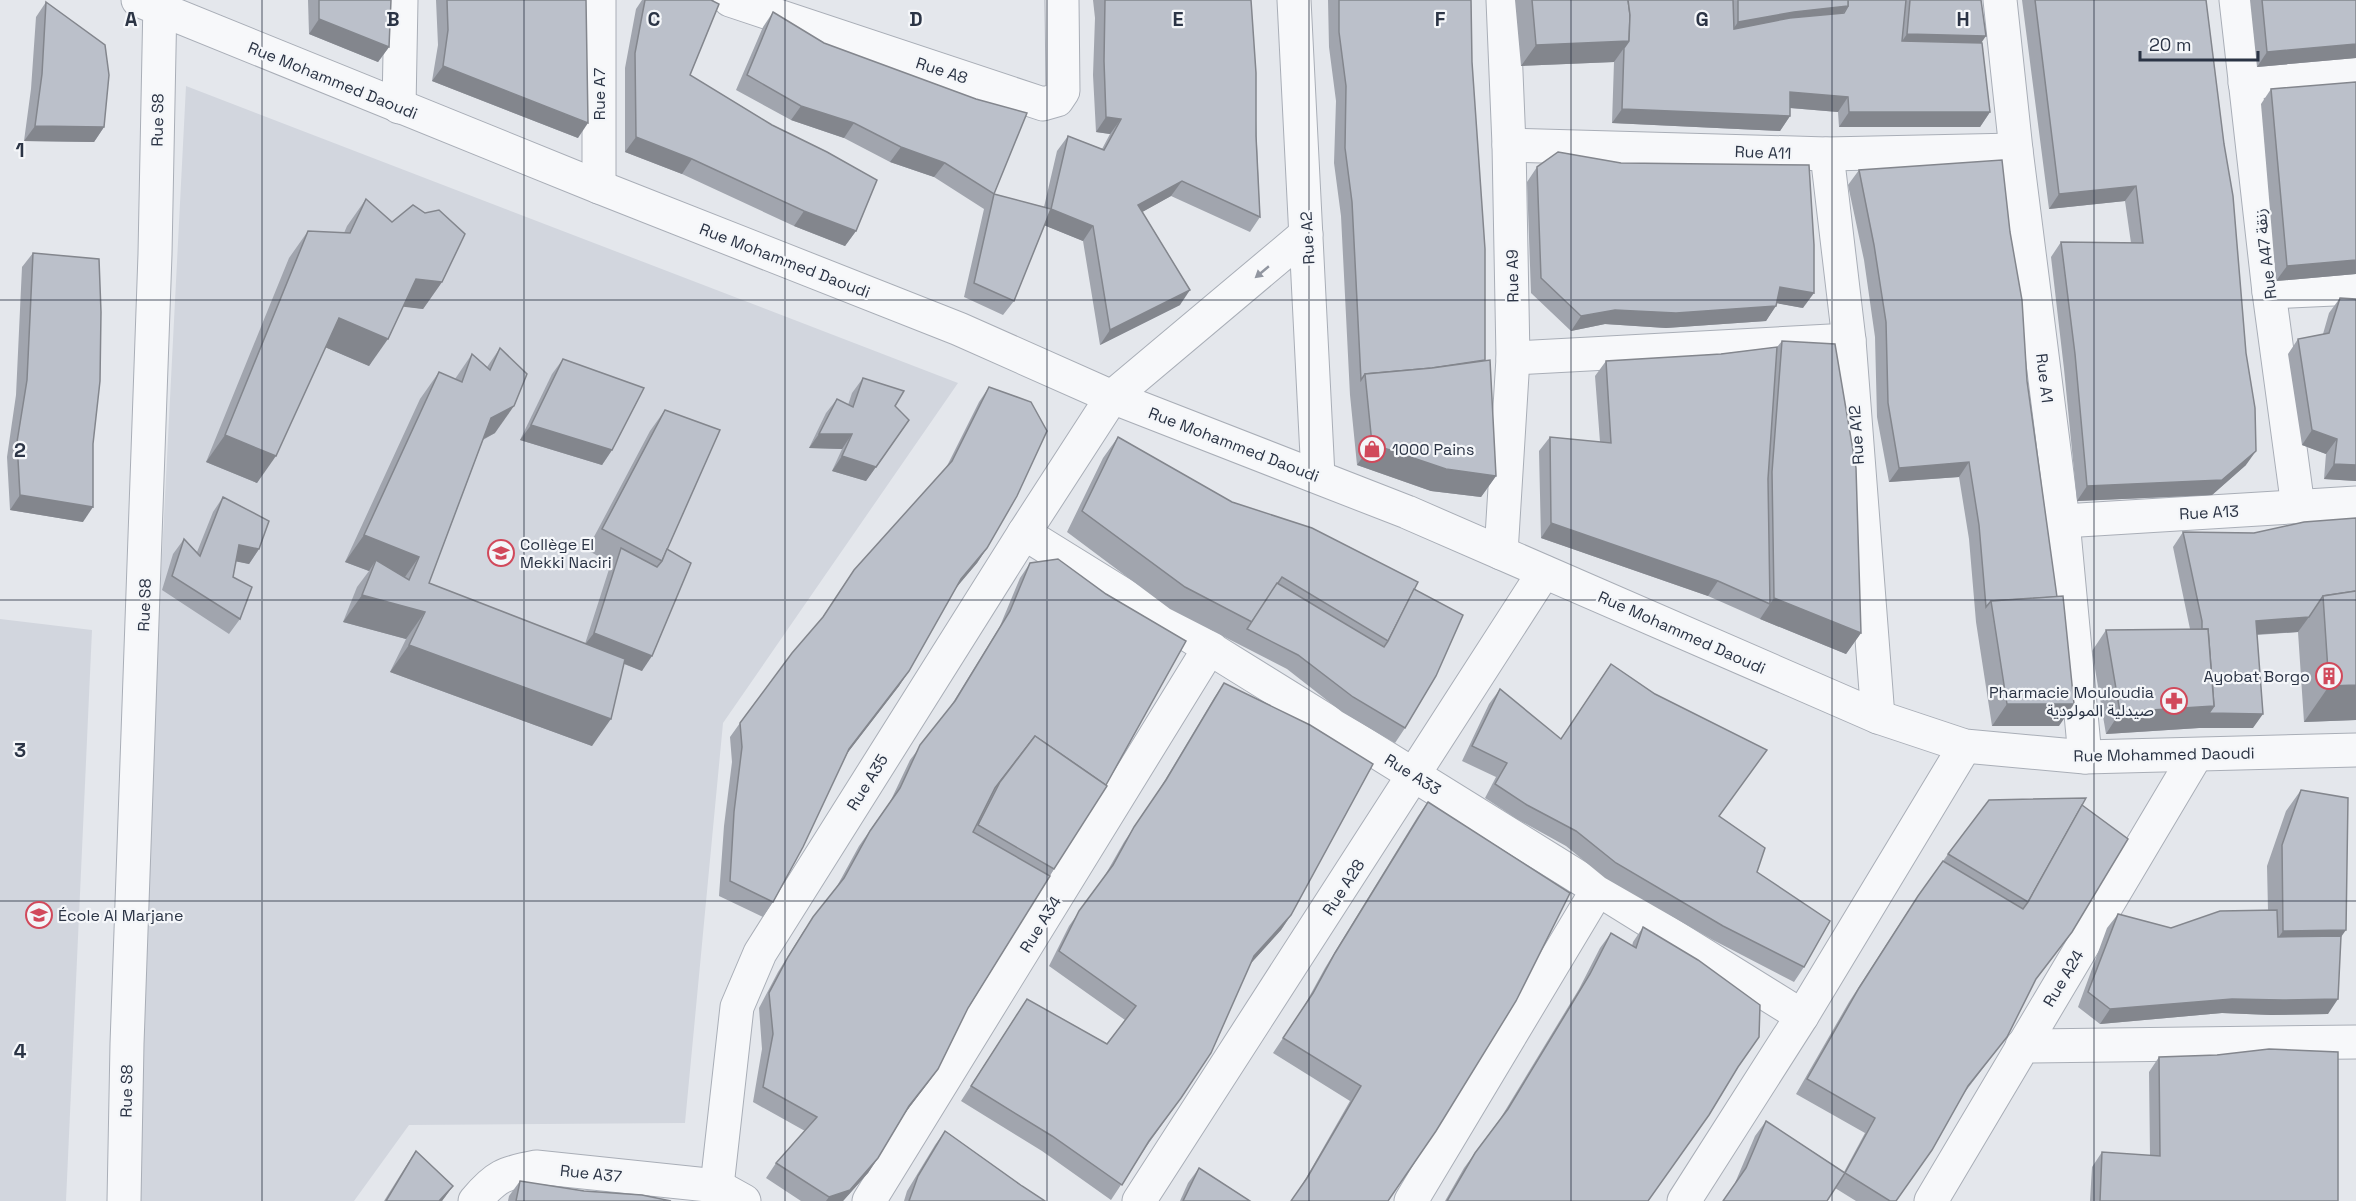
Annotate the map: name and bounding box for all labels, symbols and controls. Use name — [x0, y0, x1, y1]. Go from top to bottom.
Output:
text: A — [125, 6, 138, 32]
text: B — [386, 6, 400, 32]
text: C — [648, 6, 661, 32]
text: D — [909, 6, 923, 32]
text: E — [1172, 6, 1184, 32]
text: F — [1435, 6, 1446, 32]
text: G — [1695, 6, 1709, 32]
text: H — [1956, 6, 1970, 32]
scale bar — [2140, 24, 2258, 62]
text: 20 m — [2149, 33, 2192, 56]
street label: Rue Mohammed Daoudi — [245, 37, 421, 124]
street label: Rue A8 — [913, 52, 970, 89]
street label: Rue A7 — [589, 68, 610, 120]
street label: Rue S8 — [147, 93, 168, 147]
text: 1 — [15, 137, 25, 163]
street label: Rue A11 — [1734, 141, 1792, 164]
street label: Rue A47 زنقة — [2250, 207, 2281, 301]
street label: Rue A2 — [1296, 211, 1319, 265]
street label: Rue Mohammed Daoudi — [697, 218, 873, 303]
street label: Rue A9 — [1502, 249, 1523, 303]
one-way arrow — [1255, 265, 1270, 278]
street label: Rue A1 — [2031, 352, 2058, 404]
street label: Rue Mohammed Daoudi — [1146, 402, 1322, 487]
street label: Rue A12 — [1844, 404, 1869, 465]
shop icon: 1000 Pains — [1357, 434, 1387, 464]
text: 2 — [14, 437, 26, 463]
place label: 1000 Pains — [1392, 439, 1474, 460]
street label: Rue A13 — [2179, 500, 2239, 525]
place label: Collège El Mekki Naciri — [520, 534, 612, 573]
school or university icon: Collège El Mekki Naciri — [486, 538, 516, 568]
street label: Rue S8 — [133, 578, 156, 632]
street label: Rue Mohammed Daoudi — [1595, 586, 1769, 679]
building icon: Ayobat Borgo — [2314, 661, 2344, 691]
place label: Ayobat Borgo — [2203, 666, 2310, 687]
place label: Pharmacie Mouloudia صيدلية المولودية — [1989, 682, 2154, 721]
pharmacy icon: Pharmacie Mouloudia صيدلية المولودية — [2159, 686, 2189, 716]
text: 3 — [14, 737, 26, 763]
street label: Rue Mohammed Daoudi — [2073, 742, 2255, 767]
street label: Rue A33 — [1381, 749, 1445, 800]
street label: Rue A35 — [842, 750, 893, 814]
street label: Rue A28 — [1317, 855, 1369, 919]
street label: Rue A34 — [1015, 892, 1066, 957]
school or university icon: École Al Marjane — [24, 900, 54, 930]
place label: École Al Marjane — [58, 905, 183, 926]
street label: Rue A24 — [2038, 946, 2089, 1010]
text: 4 — [14, 1038, 27, 1064]
street label: Rue S8 — [116, 1064, 137, 1118]
street label: Rue A37 — [559, 1160, 623, 1187]

